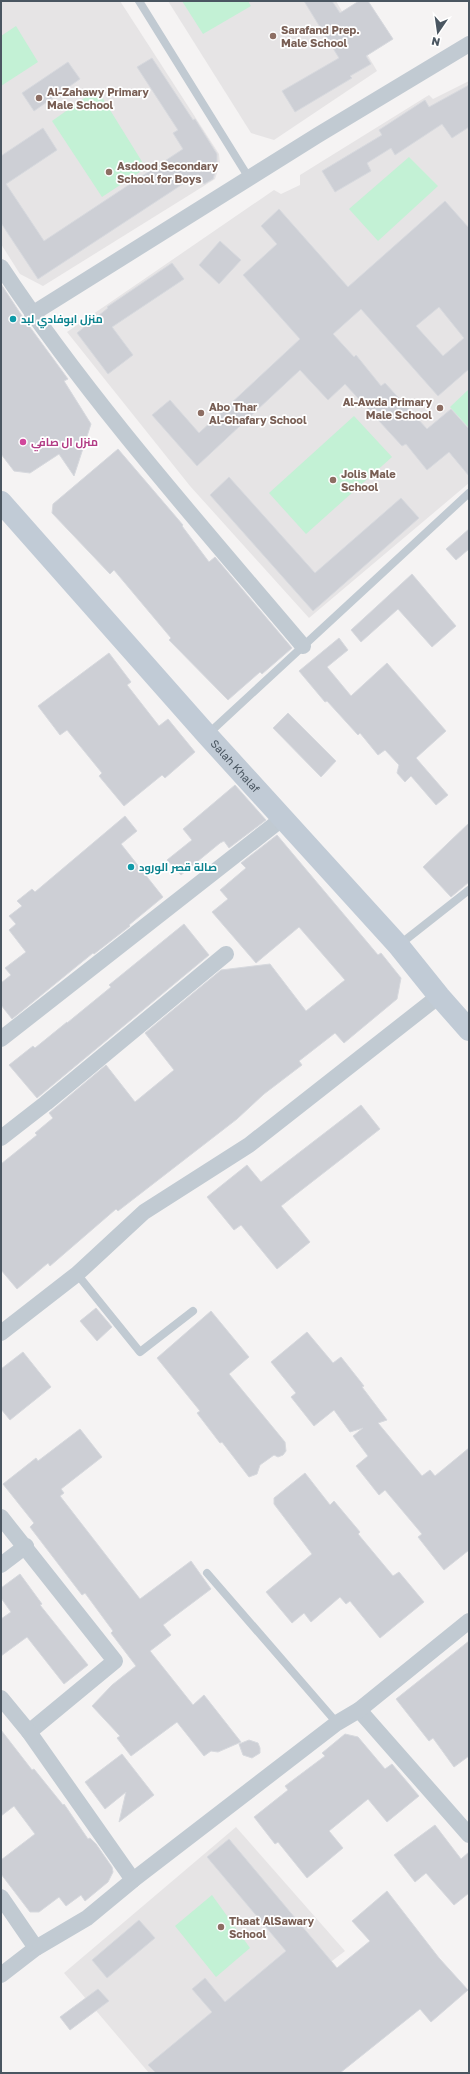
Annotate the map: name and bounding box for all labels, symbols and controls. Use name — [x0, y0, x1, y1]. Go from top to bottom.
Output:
north arrow — [418, 12, 458, 52]
place label: Sarafand Prep. Male School — [281, 23, 360, 49]
marker: Sarafand Prep. Male School — [268, 31, 278, 41]
text: N — [430, 35, 441, 50]
place label: Al-Zahawy Primary Male School — [47, 85, 149, 111]
marker: Al-Zahawy Primary Male School — [34, 93, 44, 103]
place label: Asdood Secondary School for Boys — [117, 159, 219, 185]
marker: Asdood Secondary School for Boys — [104, 167, 114, 177]
place label: منزل ابوفادي لبد — [21, 312, 103, 329]
marker: منزل ابوفادي لبد — [8, 314, 18, 324]
place label: Al-Awda Primary Male School — [343, 395, 432, 421]
place label: Abo Thar Al-Ghafary School — [209, 400, 307, 426]
marker: Al-Awda Primary Male School — [435, 403, 445, 413]
marker: Abo Thar Al-Ghafary School — [196, 408, 206, 418]
place label: منزل ال صافي — [31, 435, 98, 452]
marker: منزل ال صافي — [18, 437, 28, 447]
place label: Jolis Male School — [341, 467, 396, 493]
marker: Jolis Male School — [328, 475, 338, 485]
street label: Salah Khalaf — [208, 737, 263, 795]
place label: صالة قصر الورود — [139, 860, 217, 875]
marker: صالة قصر الورود — [126, 862, 136, 872]
place label: Thaat AlSawary School — [229, 1914, 315, 1940]
marker: Thaat AlSawary School — [216, 1922, 226, 1932]

